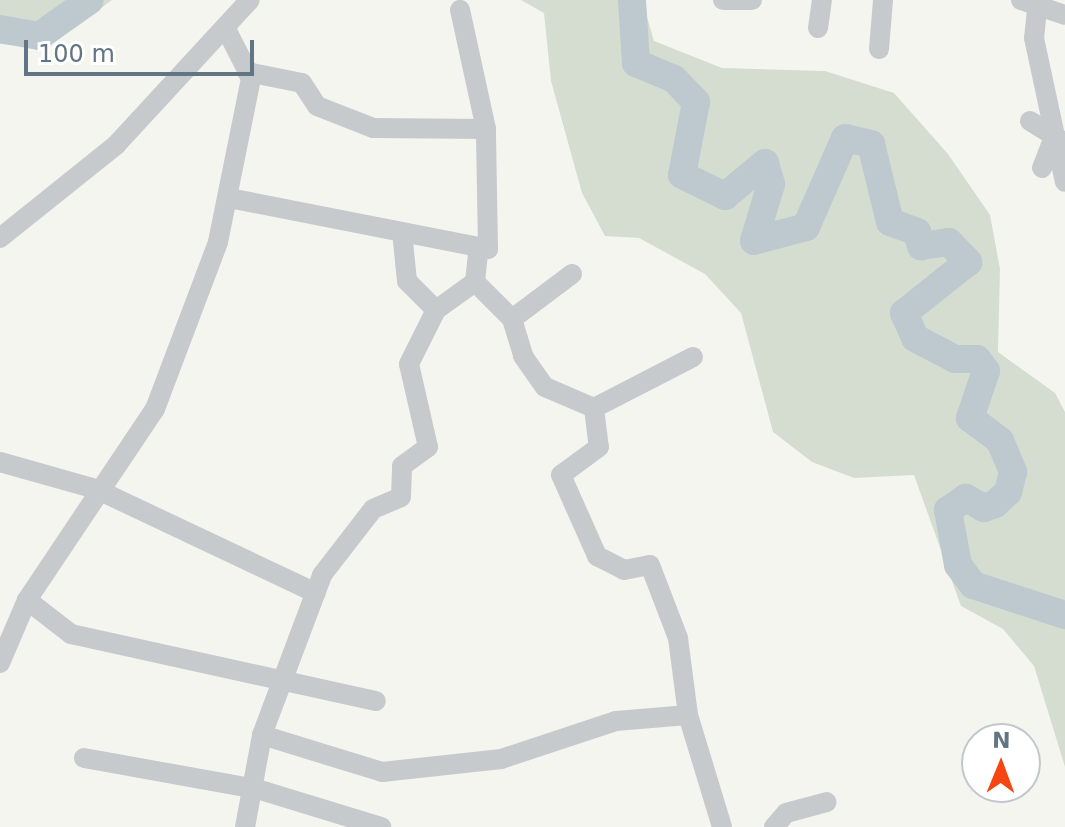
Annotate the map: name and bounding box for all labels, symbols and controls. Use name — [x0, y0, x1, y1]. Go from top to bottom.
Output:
scale bar — [28, 24, 258, 74]
text: 100 m — [38, 40, 115, 68]
north arrow — [961, 723, 1041, 803]
text: N — [992, 728, 1011, 753]

